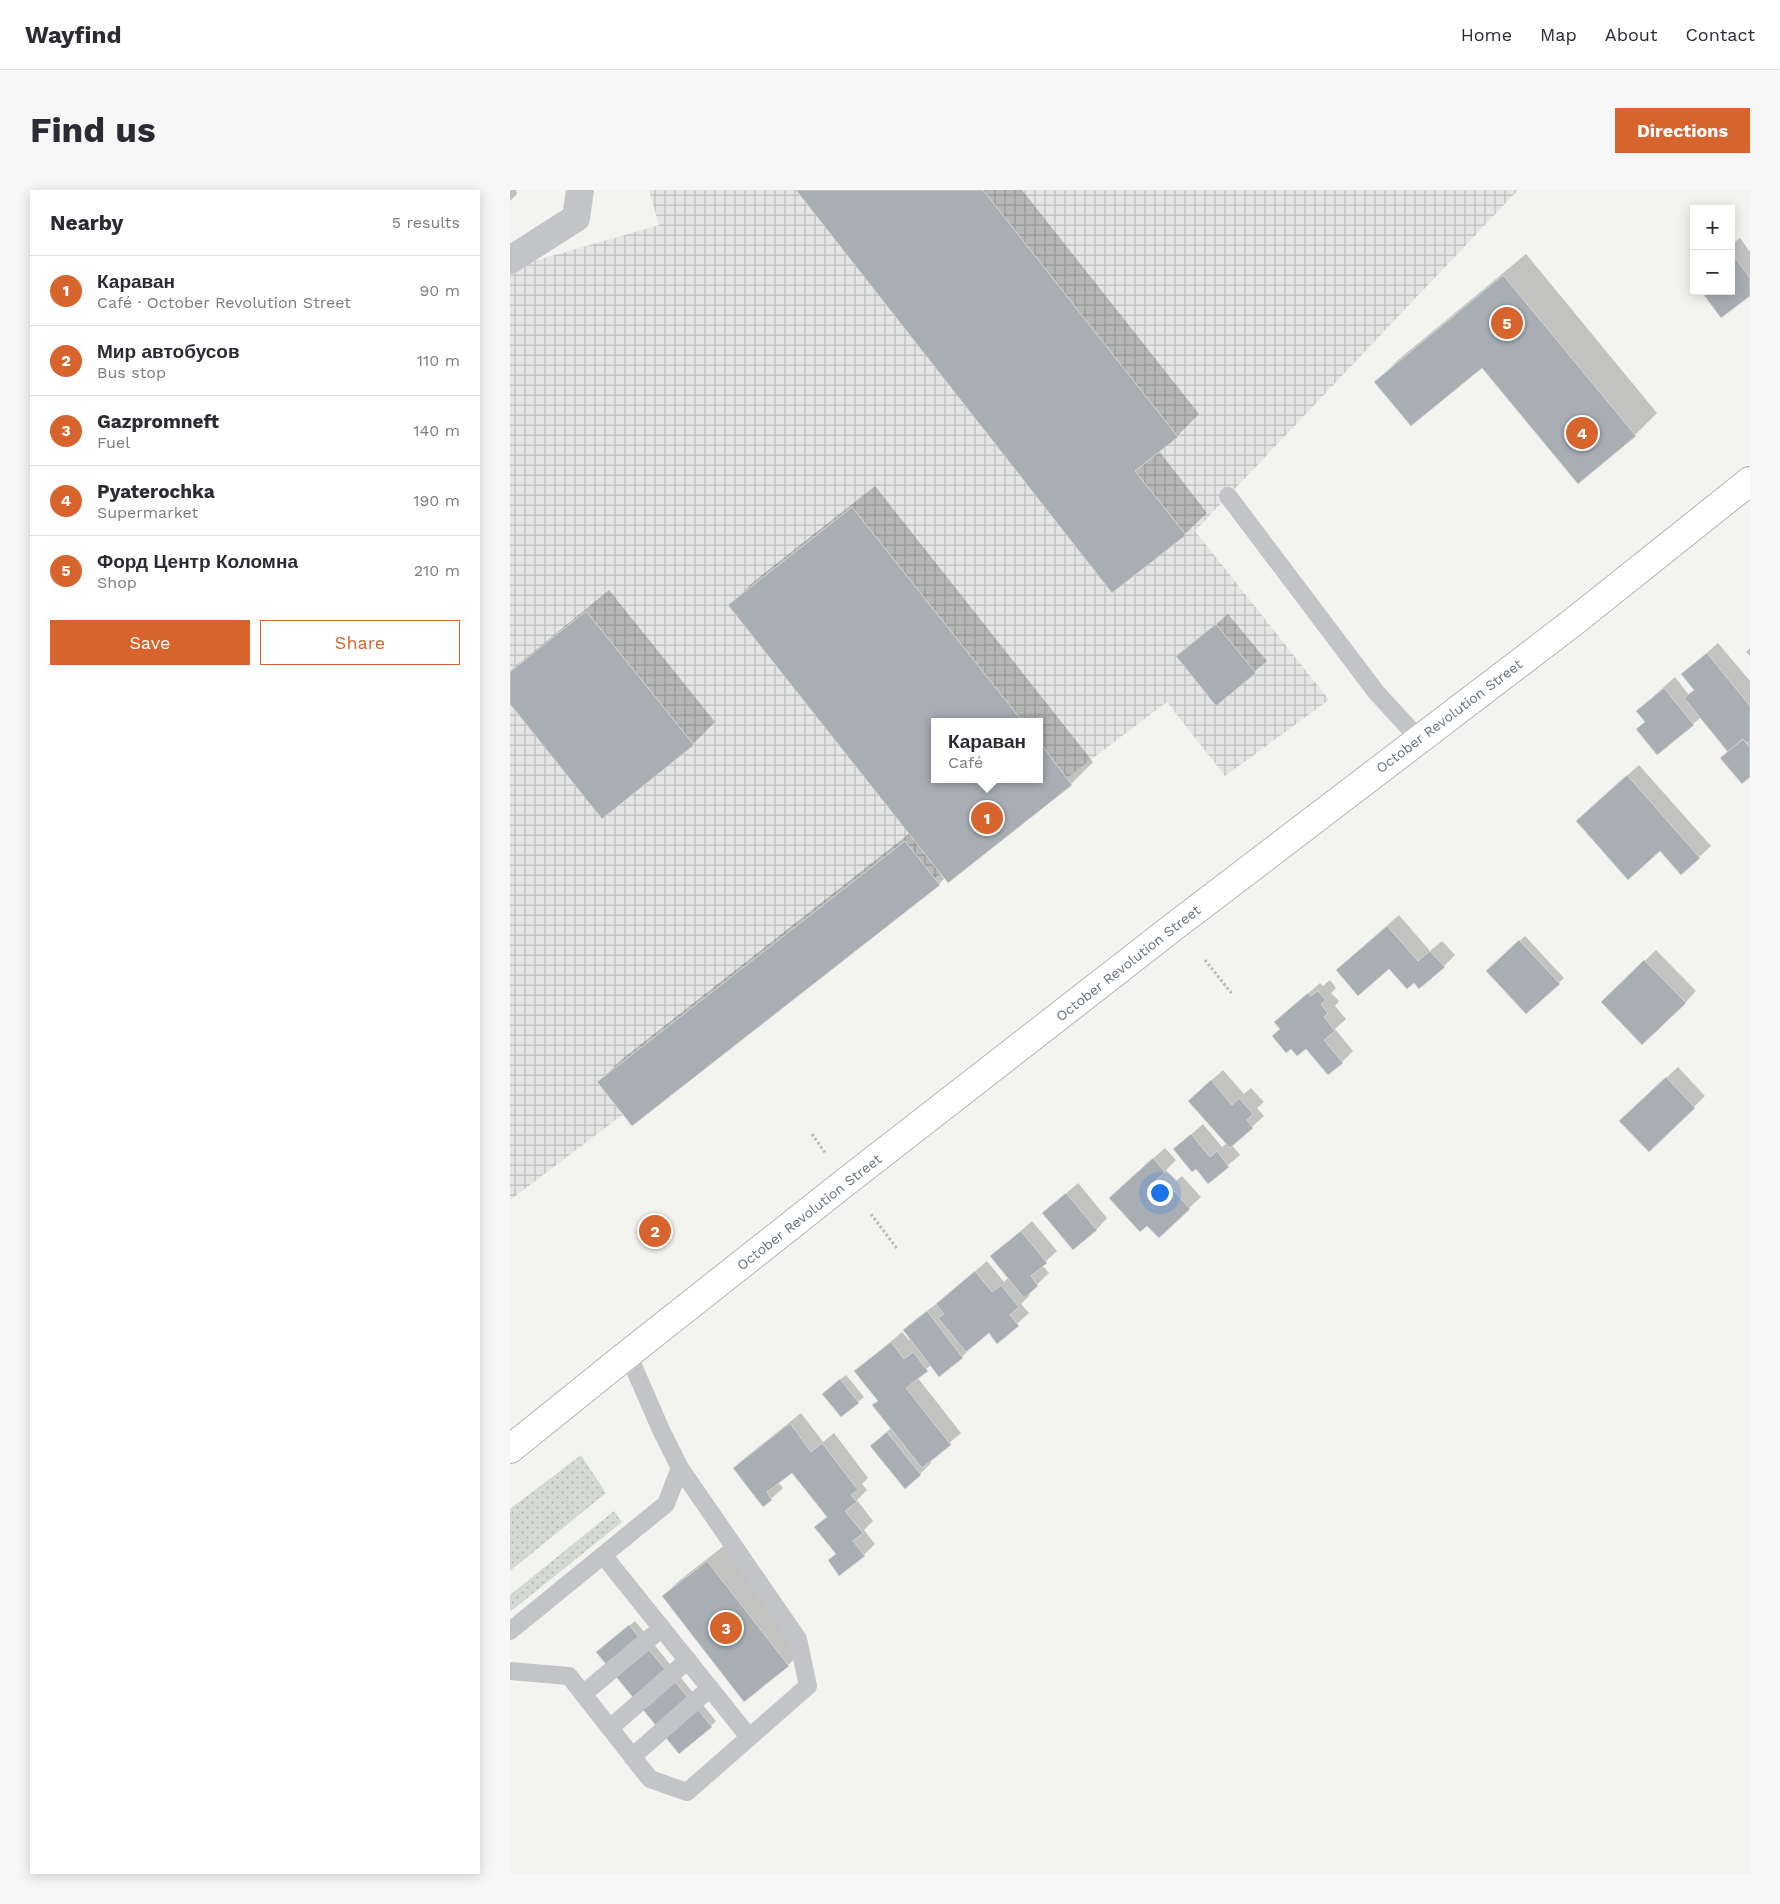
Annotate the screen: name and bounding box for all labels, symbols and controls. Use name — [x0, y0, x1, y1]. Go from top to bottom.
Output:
text: Wayfind — [25, 21, 121, 49]
text: Home — [1461, 24, 1512, 45]
text: Map — [1540, 24, 1577, 45]
text: About — [1605, 24, 1657, 45]
text: Contact — [1685, 24, 1755, 45]
button: Directions — [1615, 108, 1750, 153]
text: Find us — [30, 109, 156, 151]
map controls — [1690, 205, 1735, 295]
button: + — [1690, 205, 1735, 250]
text: Nearby — [50, 210, 123, 235]
text: 5 results — [392, 213, 460, 232]
button: − — [1690, 250, 1735, 295]
text: Караван — [97, 270, 175, 293]
text: 1 — [63, 281, 69, 300]
text: 90 m — [419, 281, 460, 300]
text: Café · October Revolution Street — [97, 293, 351, 312]
pin: 5 — [1491, 304, 1523, 342]
text: Мир автобусов — [97, 340, 240, 363]
text: 2 — [61, 351, 71, 370]
text: 110 m — [417, 351, 460, 370]
text: Bus stop — [97, 363, 166, 382]
text: Gazpromneft — [97, 410, 219, 433]
pin: 4 — [1566, 414, 1598, 452]
text: 3 — [61, 421, 71, 440]
text: 140 m — [413, 421, 460, 440]
text: Fuel — [97, 433, 130, 452]
text: Pyaterochka — [97, 480, 215, 503]
text: 4 — [61, 491, 71, 510]
text: 190 m — [413, 491, 460, 510]
text: Supermarket — [97, 503, 198, 522]
text: Форд Центр Коломна — [97, 550, 298, 573]
text: 5 — [61, 561, 71, 580]
text: 210 m — [414, 561, 460, 580]
text: Shop — [97, 573, 137, 592]
button: Save — [50, 620, 250, 665]
button: Share — [260, 620, 460, 665]
street label: October Revolution Street — [1373, 656, 1525, 776]
popup — [931, 718, 1043, 783]
text: Караван — [948, 730, 1026, 753]
text: Café — [948, 753, 983, 772]
pin: 1 — [971, 799, 1003, 837]
street label: October Revolution Street — [1053, 902, 1203, 1024]
street label: October Revolution Street — [734, 1151, 884, 1273]
your location — [1147, 1180, 1173, 1206]
pin: 2 — [639, 1212, 671, 1250]
pin: 3 — [710, 1609, 742, 1647]

